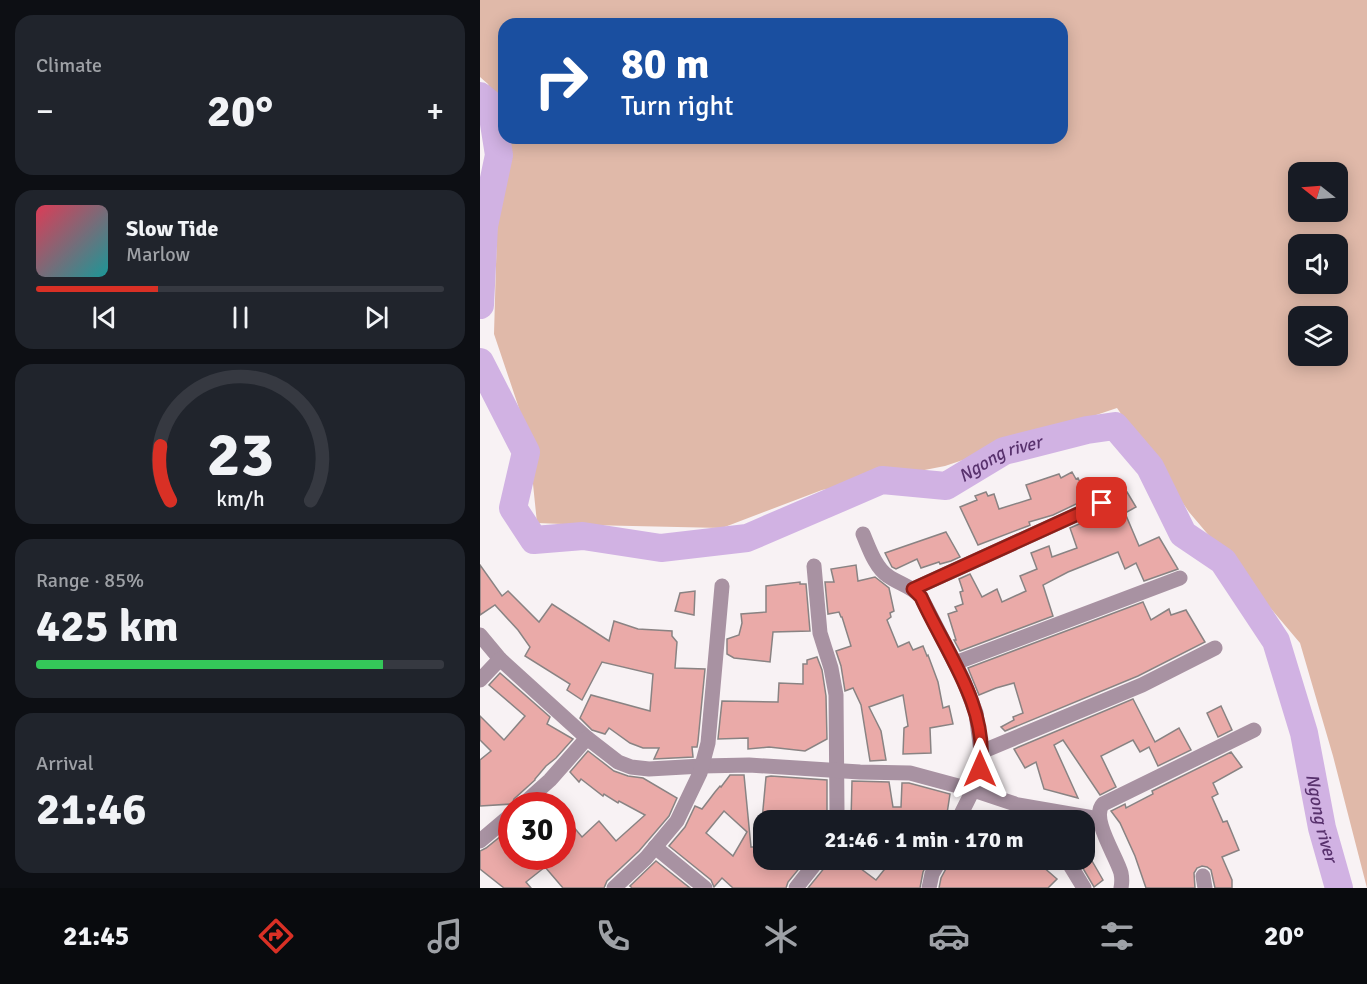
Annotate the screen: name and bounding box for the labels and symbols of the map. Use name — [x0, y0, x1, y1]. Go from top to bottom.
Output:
north arrow — [1288, 162, 1348, 222]
water label: Ngong river — [954, 430, 1046, 487]
pin — [1076, 477, 1127, 528]
position arrow — [948, 737, 1012, 801]
water label: Ngong river — [1301, 772, 1343, 867]
speed limit sign: 30 — [498, 792, 576, 870]

